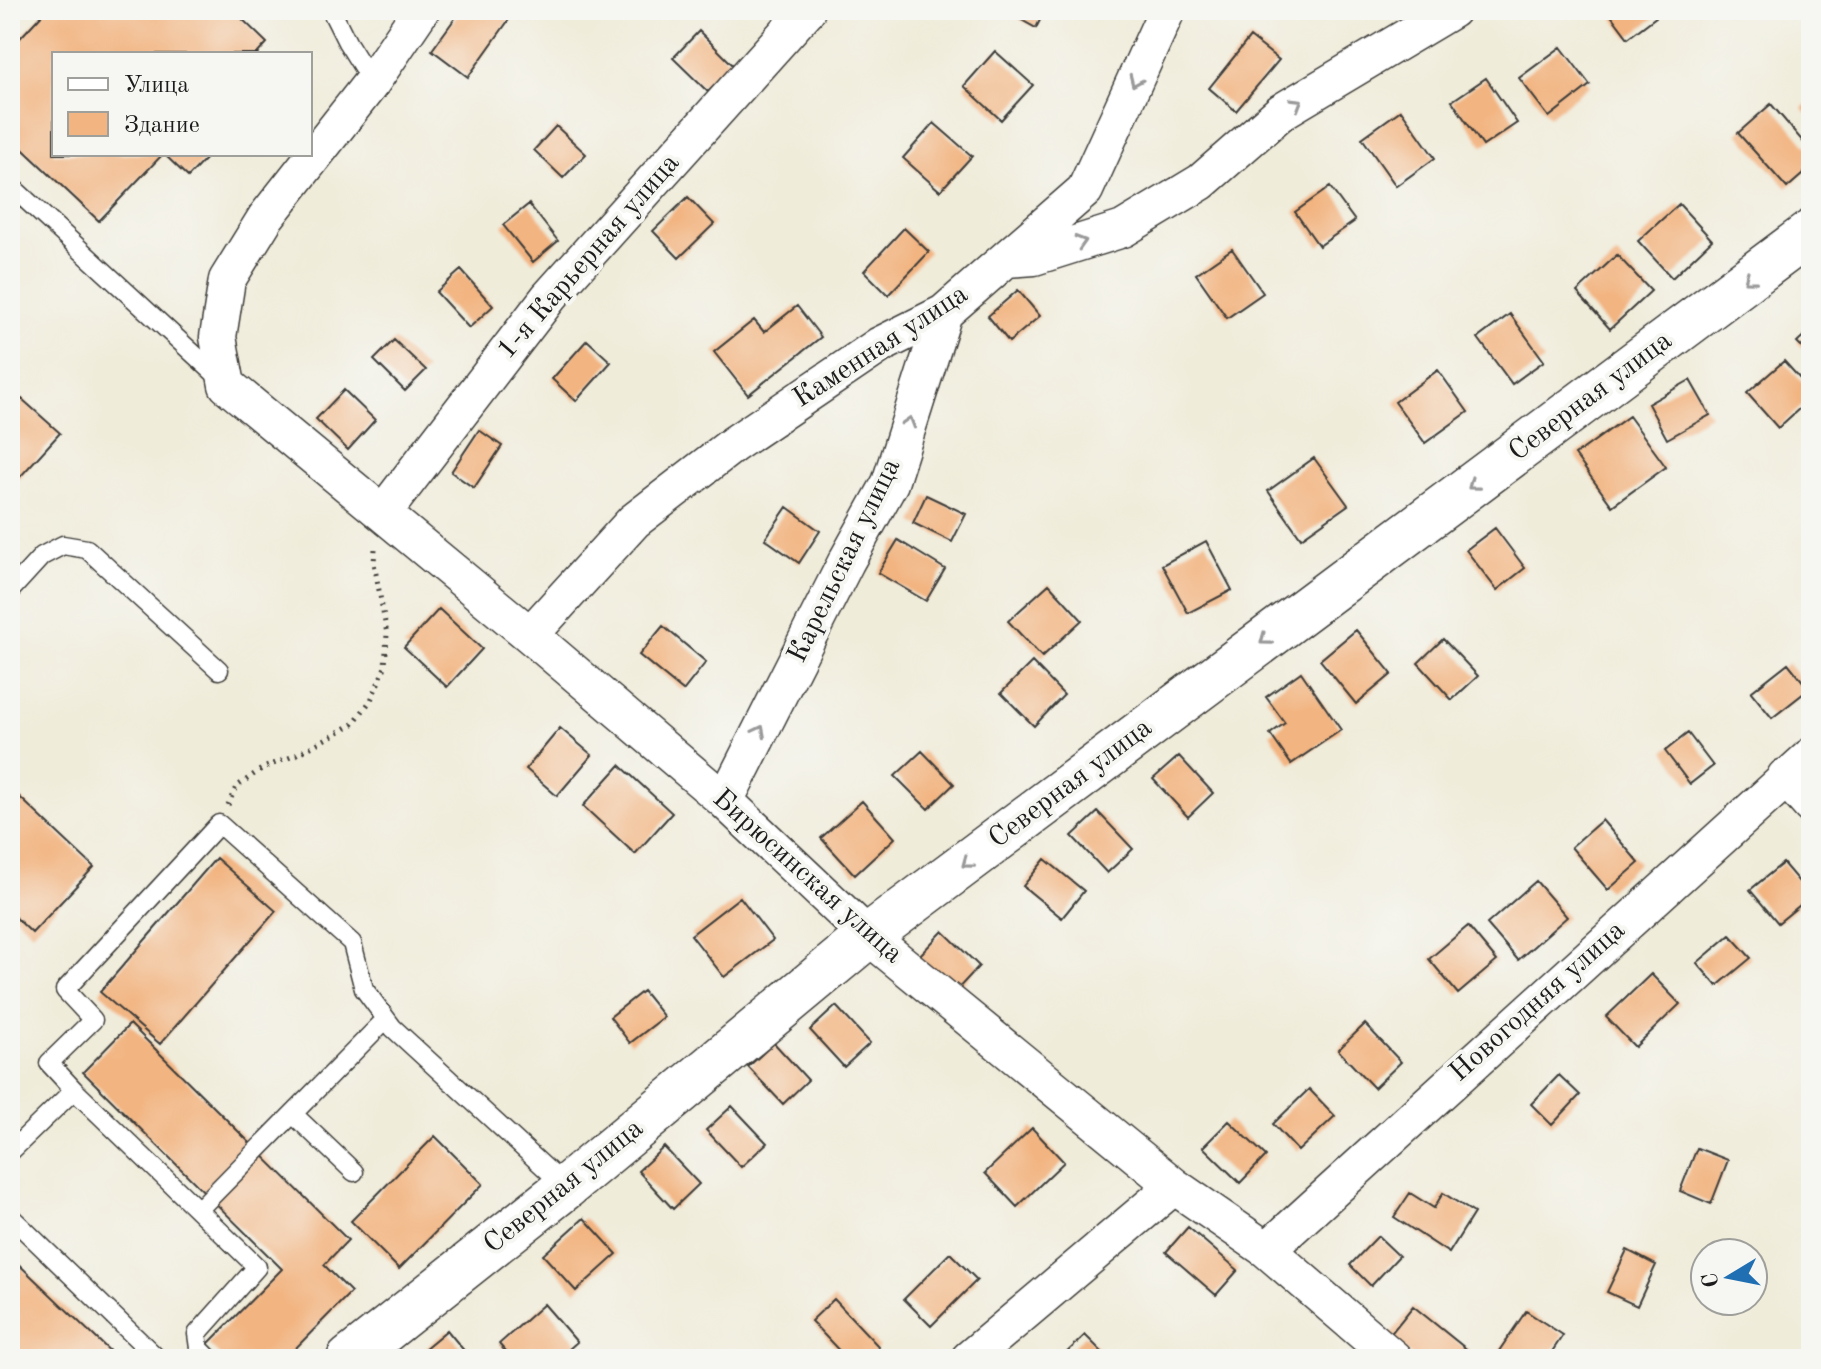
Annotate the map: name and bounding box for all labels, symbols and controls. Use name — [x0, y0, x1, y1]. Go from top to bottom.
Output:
legend — [52, 52, 312, 156]
one-way arrow — [1128, 73, 1144, 87]
text: Улица — [124, 74, 189, 98]
one-way arrow — [1288, 97, 1303, 113]
text: Здание — [124, 114, 200, 138]
street label: 1-я Карьерная улица — [493, 149, 685, 365]
one-way arrow — [1073, 235, 1087, 251]
one-way arrow — [1743, 269, 1757, 283]
street label: Каменная улица — [789, 280, 973, 414]
street label: Северная улица — [1504, 327, 1678, 467]
one-way arrow — [900, 416, 916, 430]
street label: Карельская улица — [784, 455, 907, 667]
one-way arrow — [1467, 475, 1482, 489]
one-way arrow — [1259, 631, 1273, 645]
street label: Северная улица — [984, 714, 1158, 854]
one-way arrow — [751, 725, 766, 740]
street label: Бирюсинская улица — [707, 785, 907, 969]
one-way arrow — [961, 853, 975, 867]
street label: Новогодняя улица — [1445, 916, 1631, 1088]
street label: Северная улица — [479, 1114, 649, 1259]
north arrow — [1689, 1237, 1769, 1317]
text: С — [1699, 1271, 1723, 1289]

